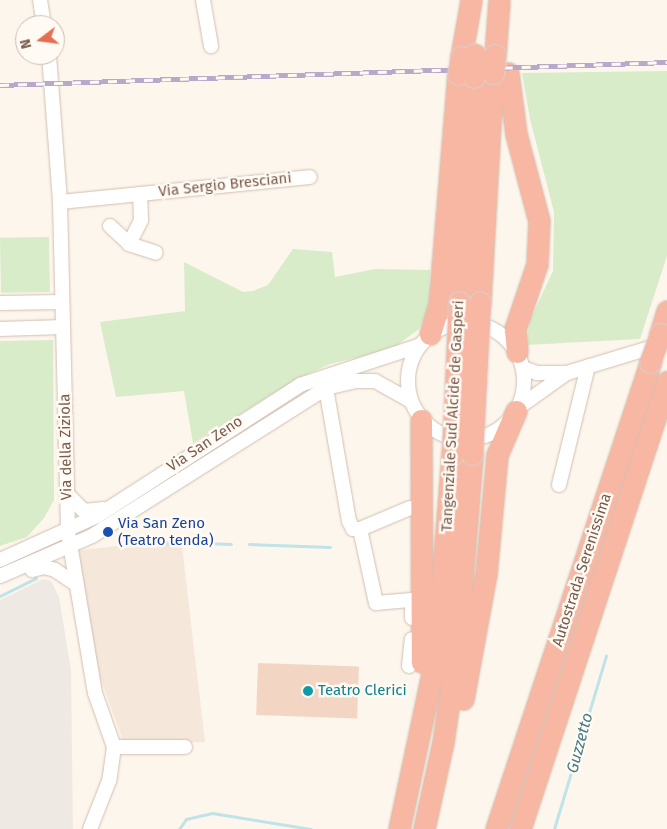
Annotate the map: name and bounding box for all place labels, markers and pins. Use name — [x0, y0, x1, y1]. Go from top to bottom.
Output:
place label: Via San Zeno (Teatro tenda) — [118, 514, 214, 549]
marker: Via San Zeno (Teatro tenda) — [102, 526, 114, 538]
place label: Teatro Clerici — [318, 682, 407, 700]
marker: Teatro Clerici — [302, 685, 314, 697]

